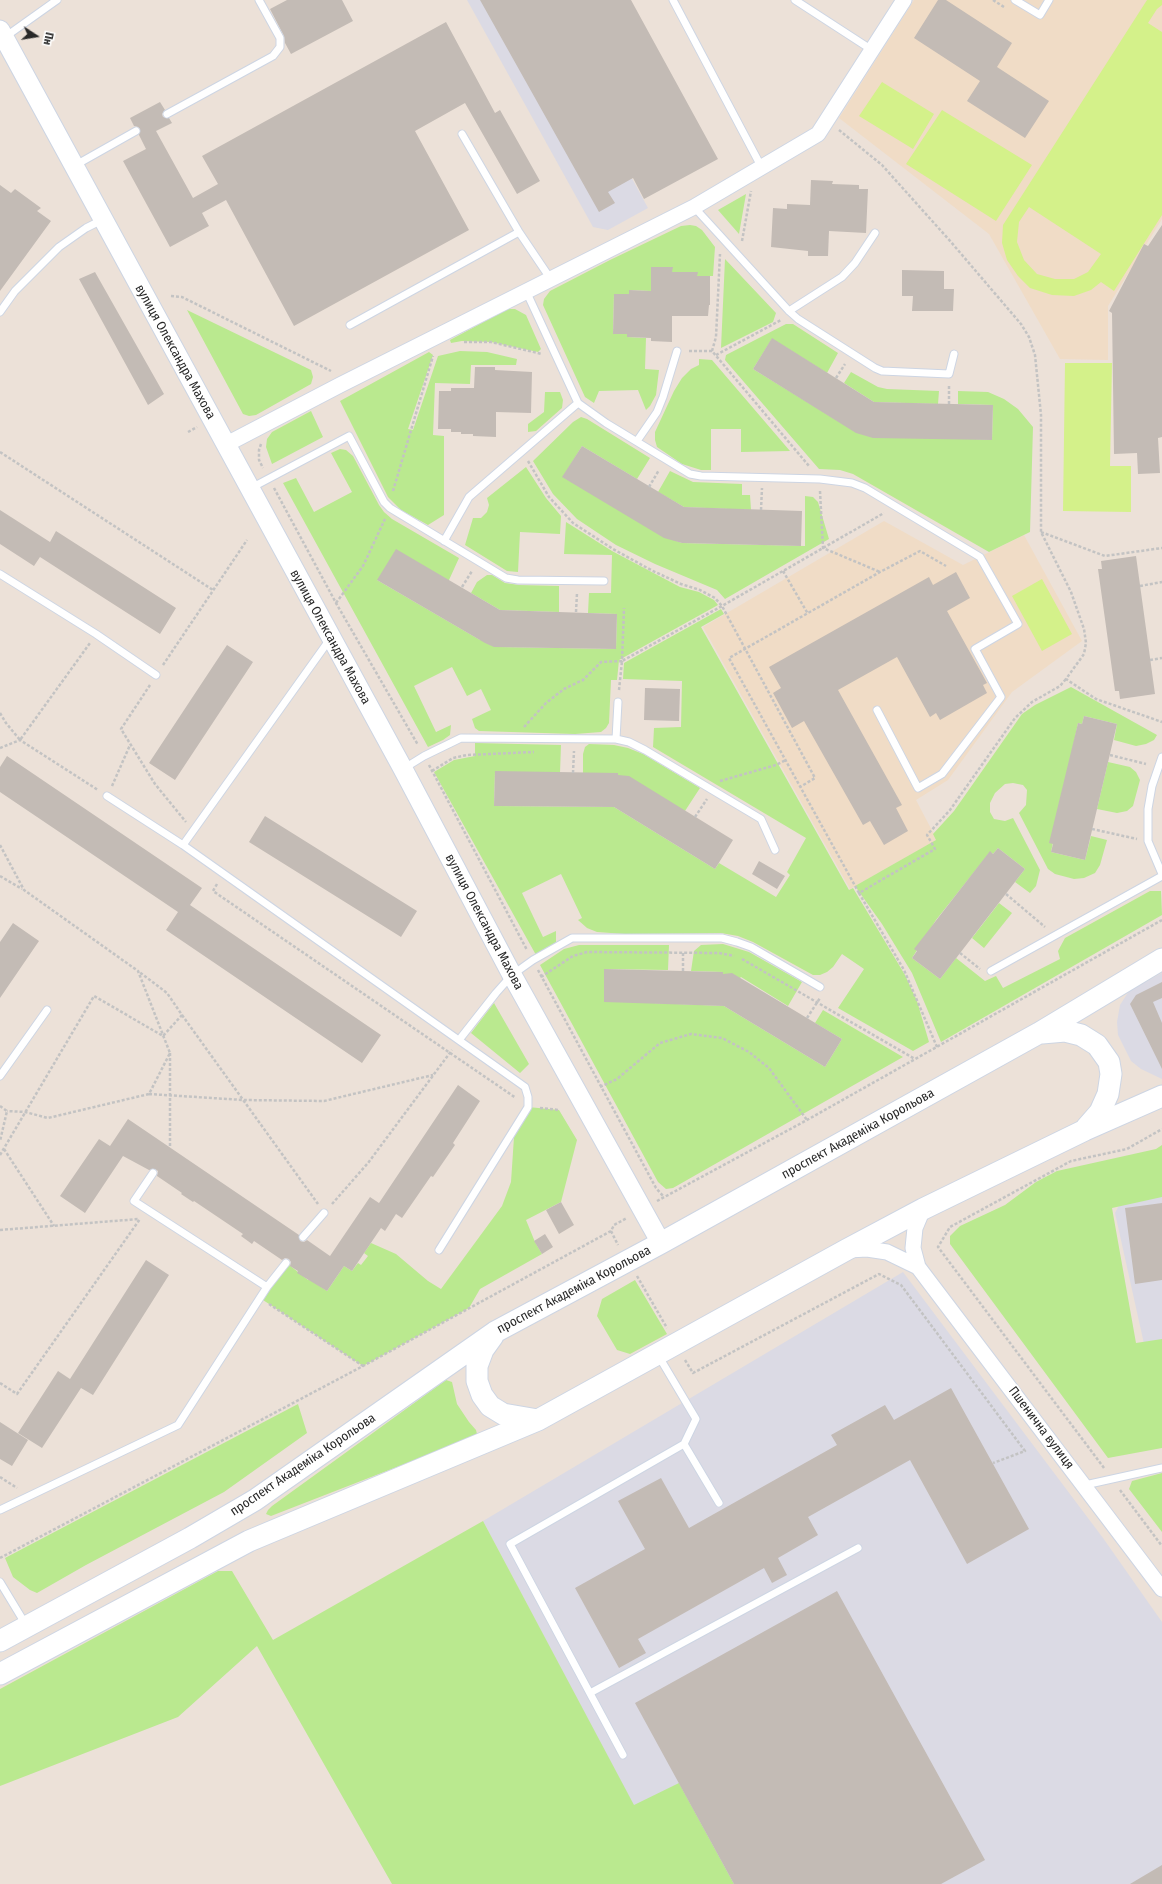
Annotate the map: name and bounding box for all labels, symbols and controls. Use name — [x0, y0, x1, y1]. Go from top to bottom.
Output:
north arrow — [16, 16, 56, 56]
text: Пн — [41, 31, 56, 46]
street label: вулиця Олександра Махова — [131, 282, 219, 422]
street label: вулиця Олександра Махова — [286, 567, 374, 707]
street label: вулиця Олександра Махова — [442, 851, 526, 993]
street label: проспект Академіка Корольова — [779, 1085, 937, 1183]
street label: проспект Академіка Корольова — [494, 1243, 654, 1337]
street label: Пшенична вулиця — [1005, 1384, 1077, 1472]
street label: проспект Академіка Корольова — [227, 1410, 379, 1520]

